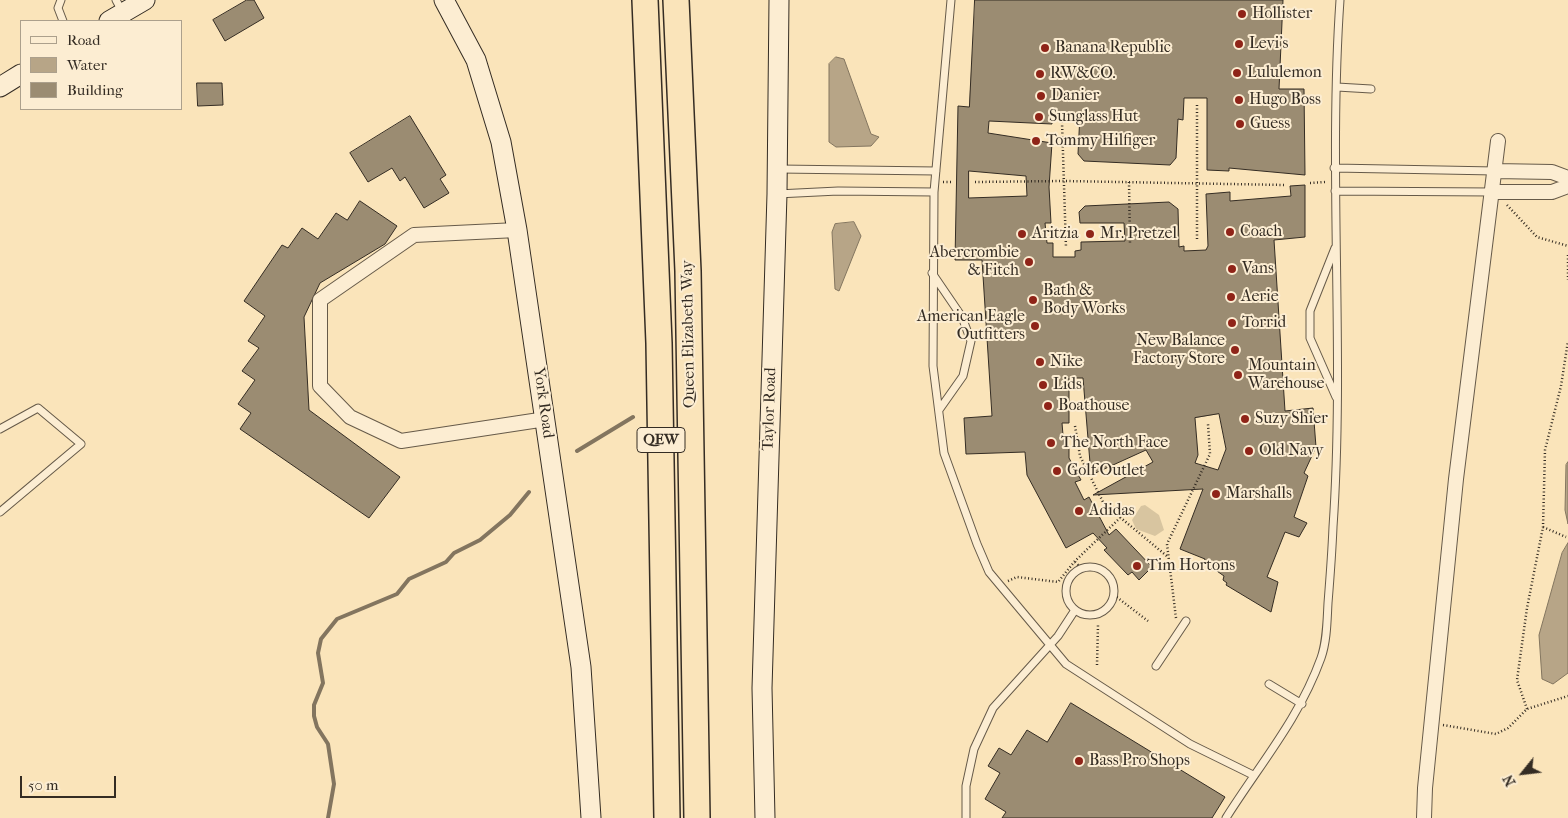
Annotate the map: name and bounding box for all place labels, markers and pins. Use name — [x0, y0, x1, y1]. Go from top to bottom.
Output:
place label: Hollister — [1252, 4, 1312, 24]
marker: Hollister — [1236, 8, 1248, 20]
place label: Levi's — [1249, 34, 1288, 54]
place label: Banana Republic — [1055, 38, 1171, 58]
marker: Levi's — [1233, 38, 1245, 50]
marker: Banana Republic — [1039, 42, 1051, 54]
place label: Lululemon — [1247, 63, 1322, 83]
place label: RW&CO. — [1050, 64, 1116, 84]
marker: Lululemon — [1231, 67, 1243, 79]
marker: RW&CO. — [1034, 68, 1046, 80]
place label: Danier — [1051, 86, 1099, 106]
marker: Danier — [1035, 90, 1047, 102]
place label: Hugo Boss — [1249, 90, 1321, 110]
marker: Hugo Boss — [1233, 94, 1245, 106]
place label: Sunglass Hut — [1049, 107, 1138, 127]
marker: Sunglass Hut — [1033, 111, 1045, 123]
place label: Guess — [1250, 114, 1290, 134]
marker: Guess — [1234, 118, 1246, 130]
place label: Tommy Hilfiger — [1046, 131, 1155, 151]
marker: Tommy Hilfiger — [1030, 135, 1042, 147]
place label: Coach — [1240, 222, 1282, 242]
place label: Aritzia — [1032, 224, 1079, 244]
place label: Mr. Pretzel — [1100, 224, 1177, 244]
marker: Coach — [1224, 226, 1236, 238]
marker: Aritzia — [1016, 228, 1028, 240]
marker: Mr. Pretzel — [1084, 228, 1096, 240]
place label: Abercrombie & Fitch — [930, 243, 1019, 281]
marker: Abercrombie & Fitch — [1023, 256, 1035, 268]
place label: Vans — [1242, 259, 1274, 279]
marker: Vans — [1226, 263, 1238, 275]
place label: Bath & Body Works — [1043, 281, 1125, 319]
place label: Aerie — [1241, 287, 1279, 307]
marker: Aerie — [1225, 291, 1237, 303]
marker: Bath & Body Works — [1027, 294, 1039, 306]
place label: American Eagle Outfitters — [917, 307, 1025, 345]
place label: Torrid — [1242, 313, 1286, 333]
marker: Torrid — [1226, 317, 1238, 329]
marker: American Eagle Outfitters — [1029, 320, 1041, 332]
place label: New Balance Factory Store — [1133, 331, 1225, 369]
marker: New Balance Factory Store — [1229, 344, 1241, 356]
place label: Nike — [1050, 352, 1083, 372]
marker: Nike — [1034, 356, 1046, 368]
place label: Mountain Warehouse — [1248, 356, 1324, 394]
marker: Mountain Warehouse — [1232, 369, 1244, 381]
place label: Lids — [1053, 375, 1082, 395]
marker: Lids — [1037, 379, 1049, 391]
place label: Boathouse — [1058, 396, 1129, 416]
marker: Boathouse — [1042, 400, 1054, 412]
place label: Suzy Shier — [1255, 409, 1328, 429]
marker: Suzy Shier — [1239, 413, 1251, 425]
place label: The North Face — [1061, 433, 1168, 453]
marker: The North Face — [1045, 437, 1057, 449]
place label: Old Navy — [1259, 441, 1324, 461]
marker: Old Navy — [1243, 445, 1255, 457]
place label: Golf Outlet — [1067, 461, 1145, 481]
marker: Golf Outlet — [1051, 465, 1063, 477]
place label: Marshalls — [1226, 484, 1292, 504]
marker: Marshalls — [1210, 488, 1222, 500]
place label: Adidas — [1089, 501, 1135, 521]
marker: Adidas — [1073, 505, 1085, 517]
place label: Tim Hortons — [1147, 556, 1235, 576]
marker: Tim Hortons — [1131, 560, 1143, 572]
place label: Bass Pro Shops — [1089, 751, 1190, 771]
marker: Bass Pro Shops — [1073, 755, 1085, 767]

